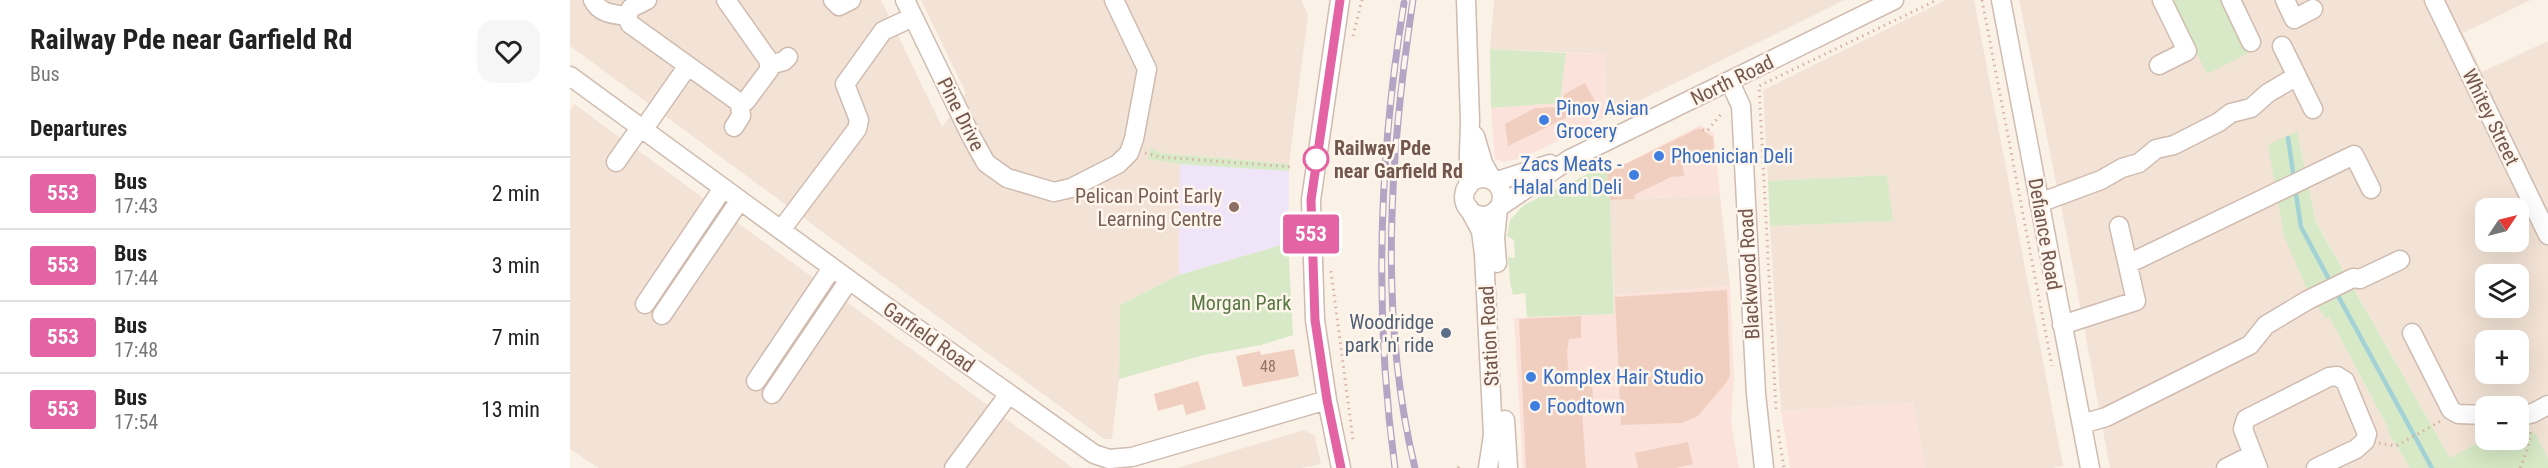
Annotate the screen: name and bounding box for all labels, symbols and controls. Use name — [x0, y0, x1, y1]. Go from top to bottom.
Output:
button: heart — [477, 20, 540, 83]
text: Railway Pde near Garfield Rd — [30, 23, 352, 56]
street label: North Road — [1687, 50, 1777, 110]
text: Bus — [30, 62, 60, 86]
street label: Whitey Street — [2457, 65, 2525, 169]
street label: Pine Drive — [932, 73, 990, 155]
place label: Pinoy Asian Grocery — [1556, 96, 1649, 143]
marker: Pinoy Asian Grocery — [1537, 113, 1551, 127]
text: Departures — [30, 116, 127, 141]
place label: Railway Pde near Garfield Rd — [1334, 136, 1463, 183]
place label: Phoenician Deli — [1671, 144, 1793, 168]
marker: Railway Pde near Garfield Rd — [1303, 146, 1329, 172]
marker: Phoenician Deli — [1652, 149, 1666, 163]
place label: Zacs Meats - Halal and Deli — [1513, 152, 1622, 199]
marker: Zacs Meats - Halal and Deli — [1627, 168, 1641, 182]
text: Bus — [114, 169, 147, 194]
street label: Defiance Road — [2023, 176, 2067, 292]
text: 553 — [47, 181, 79, 205]
text: 2 min — [492, 181, 540, 206]
place label: Pelican Point Early Learning Centre — [1075, 184, 1222, 231]
text: 17:43 — [114, 194, 158, 218]
north arrow — [2475, 198, 2529, 252]
map controls — [2475, 198, 2529, 450]
marker: Pelican Point Early Learning Centre — [1227, 200, 1241, 214]
street label: Blackwood Road — [1734, 208, 1764, 340]
line badge: 553 — [1276, 214, 1346, 254]
text: 553 — [1295, 222, 1327, 246]
text: Bus — [114, 241, 147, 266]
text: 553 — [47, 253, 79, 277]
text: 3 min — [492, 253, 540, 278]
button: layers — [2475, 264, 2529, 318]
text: 17:44 — [114, 266, 158, 290]
street label: Station Road — [1474, 285, 1504, 387]
park label: Morgan Park — [1191, 291, 1291, 315]
street label: Garfield Road — [879, 297, 979, 377]
place label: Woodridge park 'n' ride — [1345, 310, 1434, 357]
text: Bus — [114, 313, 147, 338]
text: 553 — [47, 325, 79, 349]
text: 7 min — [492, 325, 540, 350]
marker: Woodridge park 'n' ride — [1439, 326, 1453, 340]
button: + — [2475, 330, 2529, 384]
text: 17:48 — [114, 338, 158, 362]
house number: 48 — [1260, 357, 1276, 376]
place label: Komplex Hair Studio — [1543, 365, 1704, 389]
marker: Komplex Hair Studio — [1524, 370, 1538, 384]
text: Bus — [114, 385, 147, 410]
place label: Foodtown — [1547, 394, 1625, 418]
button: − — [2475, 396, 2529, 450]
text: 553 — [47, 397, 79, 421]
text: 13 min — [481, 397, 540, 422]
marker: Foodtown — [1528, 399, 1542, 413]
text: 17:54 — [114, 410, 158, 434]

